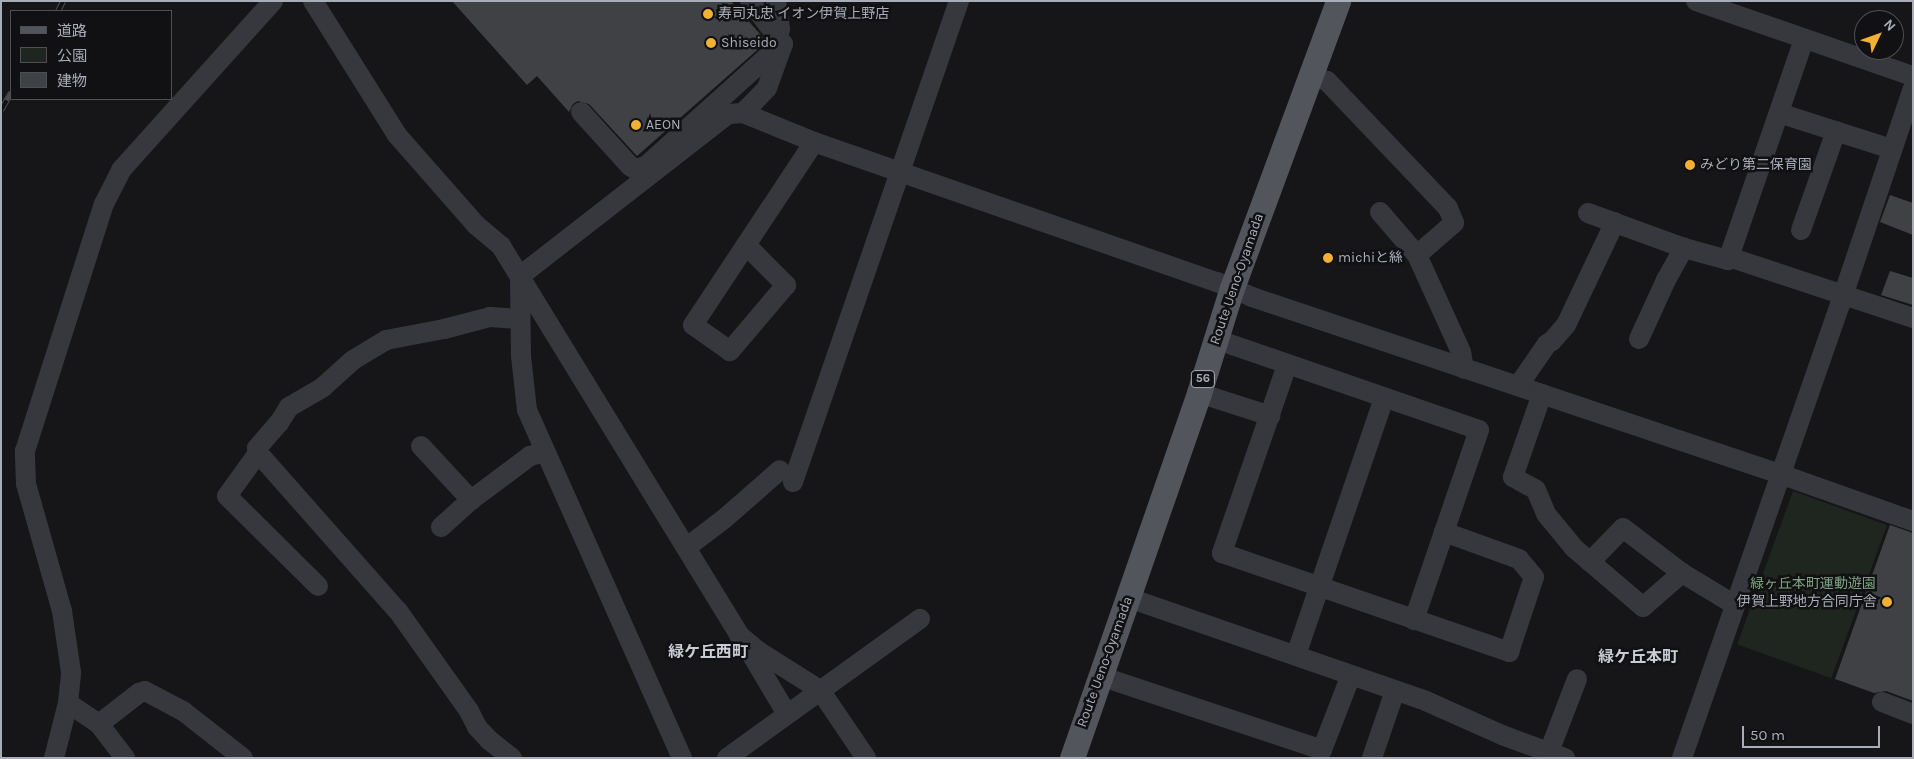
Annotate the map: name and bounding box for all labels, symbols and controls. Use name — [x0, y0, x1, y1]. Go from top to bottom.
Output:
place label: 寿司丸忠 イオン伊賀上野店 — [718, 6, 889, 22]
marker: 寿司丸忠 イオン伊賀上野店 — [702, 8, 714, 20]
legend — [10, 10, 172, 100]
north arrow — [1854, 10, 1904, 60]
text: N — [1880, 16, 1899, 35]
text: 道路 — [57, 22, 87, 40]
place label: Shiseido — [721, 35, 777, 51]
marker: Shiseido — [705, 37, 717, 49]
text: 公園 — [57, 47, 87, 65]
text: 建物 — [57, 72, 87, 90]
place label: AEON — [646, 117, 681, 133]
marker: AEON — [630, 119, 642, 131]
place label: みどり第二保育園 — [1700, 157, 1812, 173]
marker: みどり第二保育園 — [1684, 159, 1696, 171]
street label: Route Ueno-Oyamada — [1207, 211, 1267, 347]
place label: michiと絲 — [1338, 250, 1403, 266]
marker: michiと絲 — [1322, 252, 1334, 264]
road number: 56 — [1190, 369, 1216, 388]
park label: 緑ヶ丘本町運動遊園 — [1750, 576, 1876, 592]
street label: Route Ueno-Oyamada — [1074, 594, 1136, 730]
place label: 伊賀上野地方合同庁舎 — [1737, 594, 1877, 610]
marker: 伊賀上野地方合同庁舎 — [1881, 596, 1893, 608]
district label: 緑ケ丘西町 — [668, 642, 748, 662]
district label: 緑ケ丘本町 — [1598, 647, 1678, 667]
scale bar — [1744, 716, 1882, 748]
text: 50 m — [1750, 726, 1785, 744]

